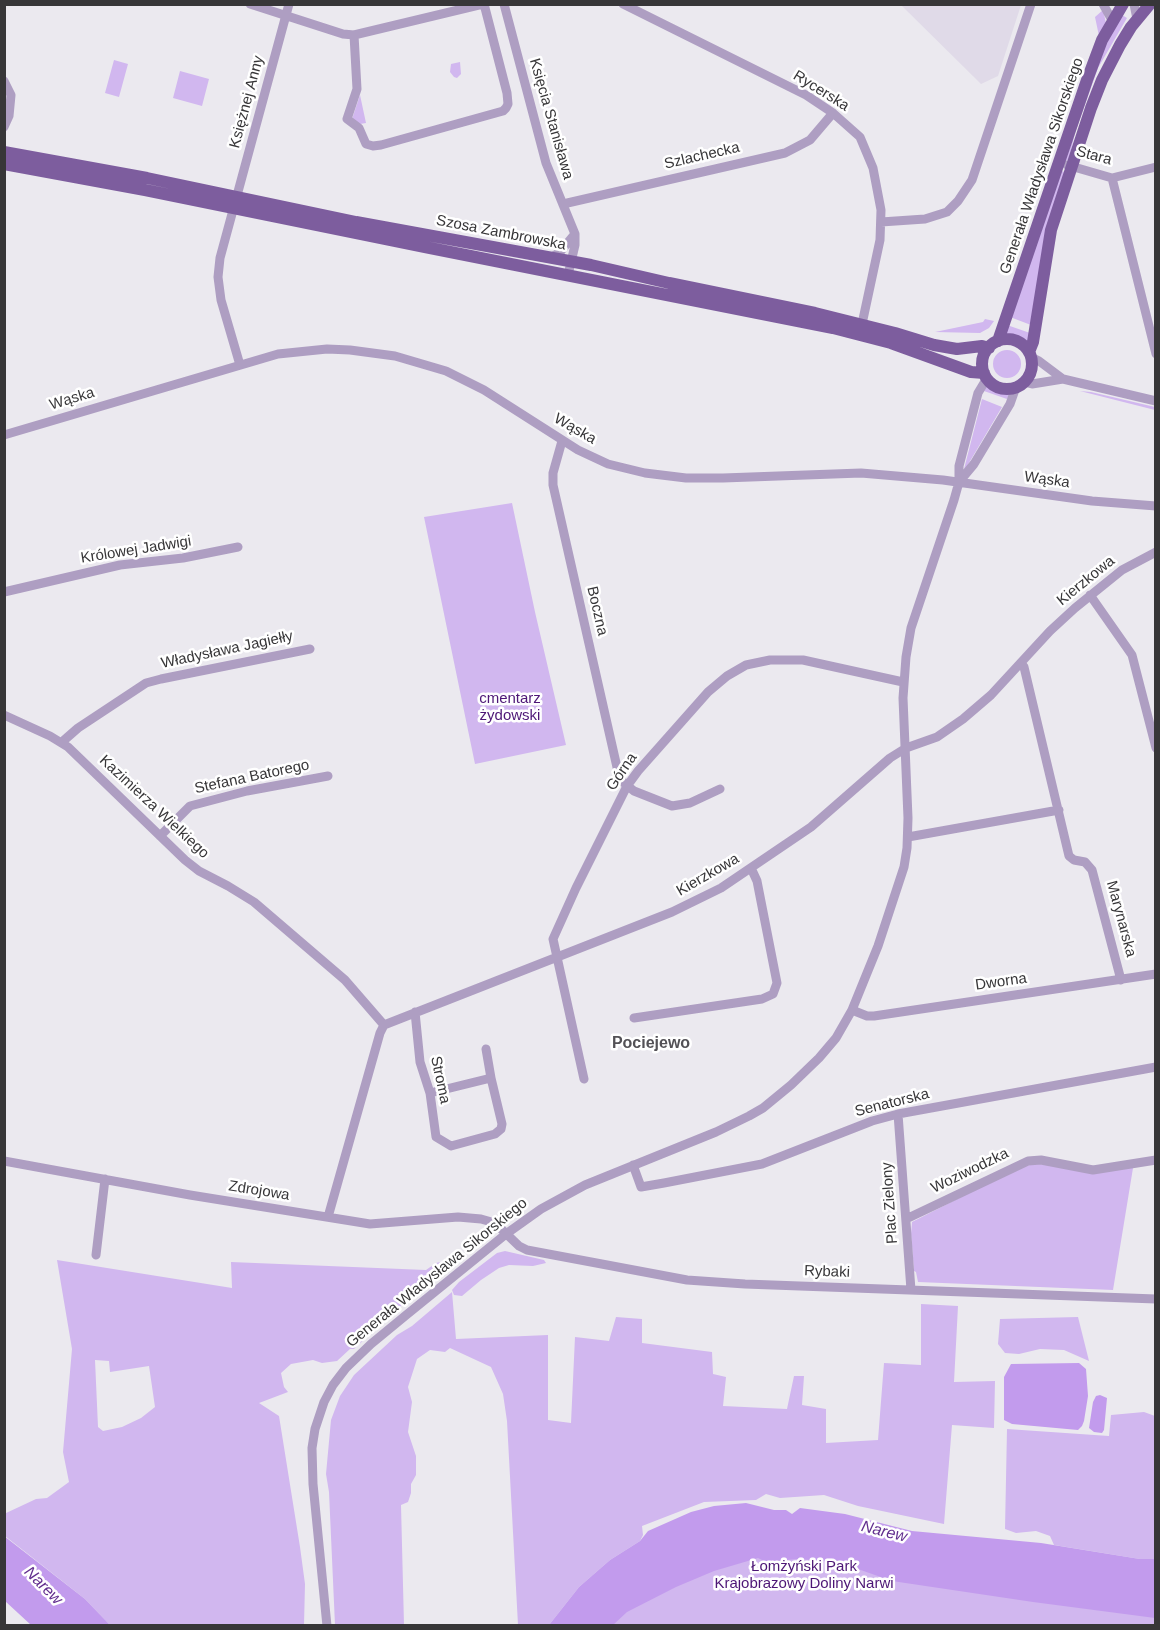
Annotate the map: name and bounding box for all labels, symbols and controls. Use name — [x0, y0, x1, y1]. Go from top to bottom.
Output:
street label: Księżnej Anny — [226, 54, 268, 150]
street label: Generała Władysława Sikorskiego — [996, 55, 1088, 277]
street label: Księcia Stanisława — [525, 56, 577, 182]
street label: Rycerska — [790, 67, 852, 115]
street label: Szlachecka — [663, 139, 741, 173]
street label: Stara — [1074, 143, 1114, 169]
street label: Szosa Zambrowska — [435, 212, 567, 254]
street label: Wąska — [47, 384, 97, 414]
street label: Wąska — [551, 410, 599, 448]
street label: Wąska — [1023, 468, 1071, 492]
street label: Królowej Jadwigi — [79, 532, 193, 568]
street label: Kierzkowa — [1053, 552, 1119, 610]
street label: Boczna — [583, 585, 611, 637]
street label: Władysława Jagiełły — [159, 627, 295, 673]
park label: cmentarz żydowski — [479, 690, 541, 725]
street label: Górna — [603, 750, 641, 794]
street label: Kazimierza Wielkiego — [95, 752, 213, 862]
street label: Stefana Batorego — [193, 756, 311, 798]
street label: Kierzkowa — [674, 850, 742, 900]
street label: Marynarska — [1102, 879, 1140, 959]
street label: Dworna — [974, 969, 1028, 995]
district label: Pociejewo — [612, 1034, 690, 1054]
street label: Stroma — [426, 1054, 454, 1106]
street label: Senatorska — [853, 1085, 931, 1121]
street label: Woziwodzka — [928, 1145, 1012, 1197]
street label: Plac Zielony — [878, 1162, 902, 1244]
street label: Zdrojowa — [227, 1177, 291, 1205]
street label: Generała Władysława Sikorskiego — [343, 1194, 531, 1352]
street label: Rybaki — [804, 1262, 850, 1282]
water label: Narew — [859, 1517, 909, 1547]
park label: Łomżyński Park Krajobrazowy Doliny Narwi — [714, 1558, 894, 1593]
water label: Narew — [20, 1563, 66, 1609]

